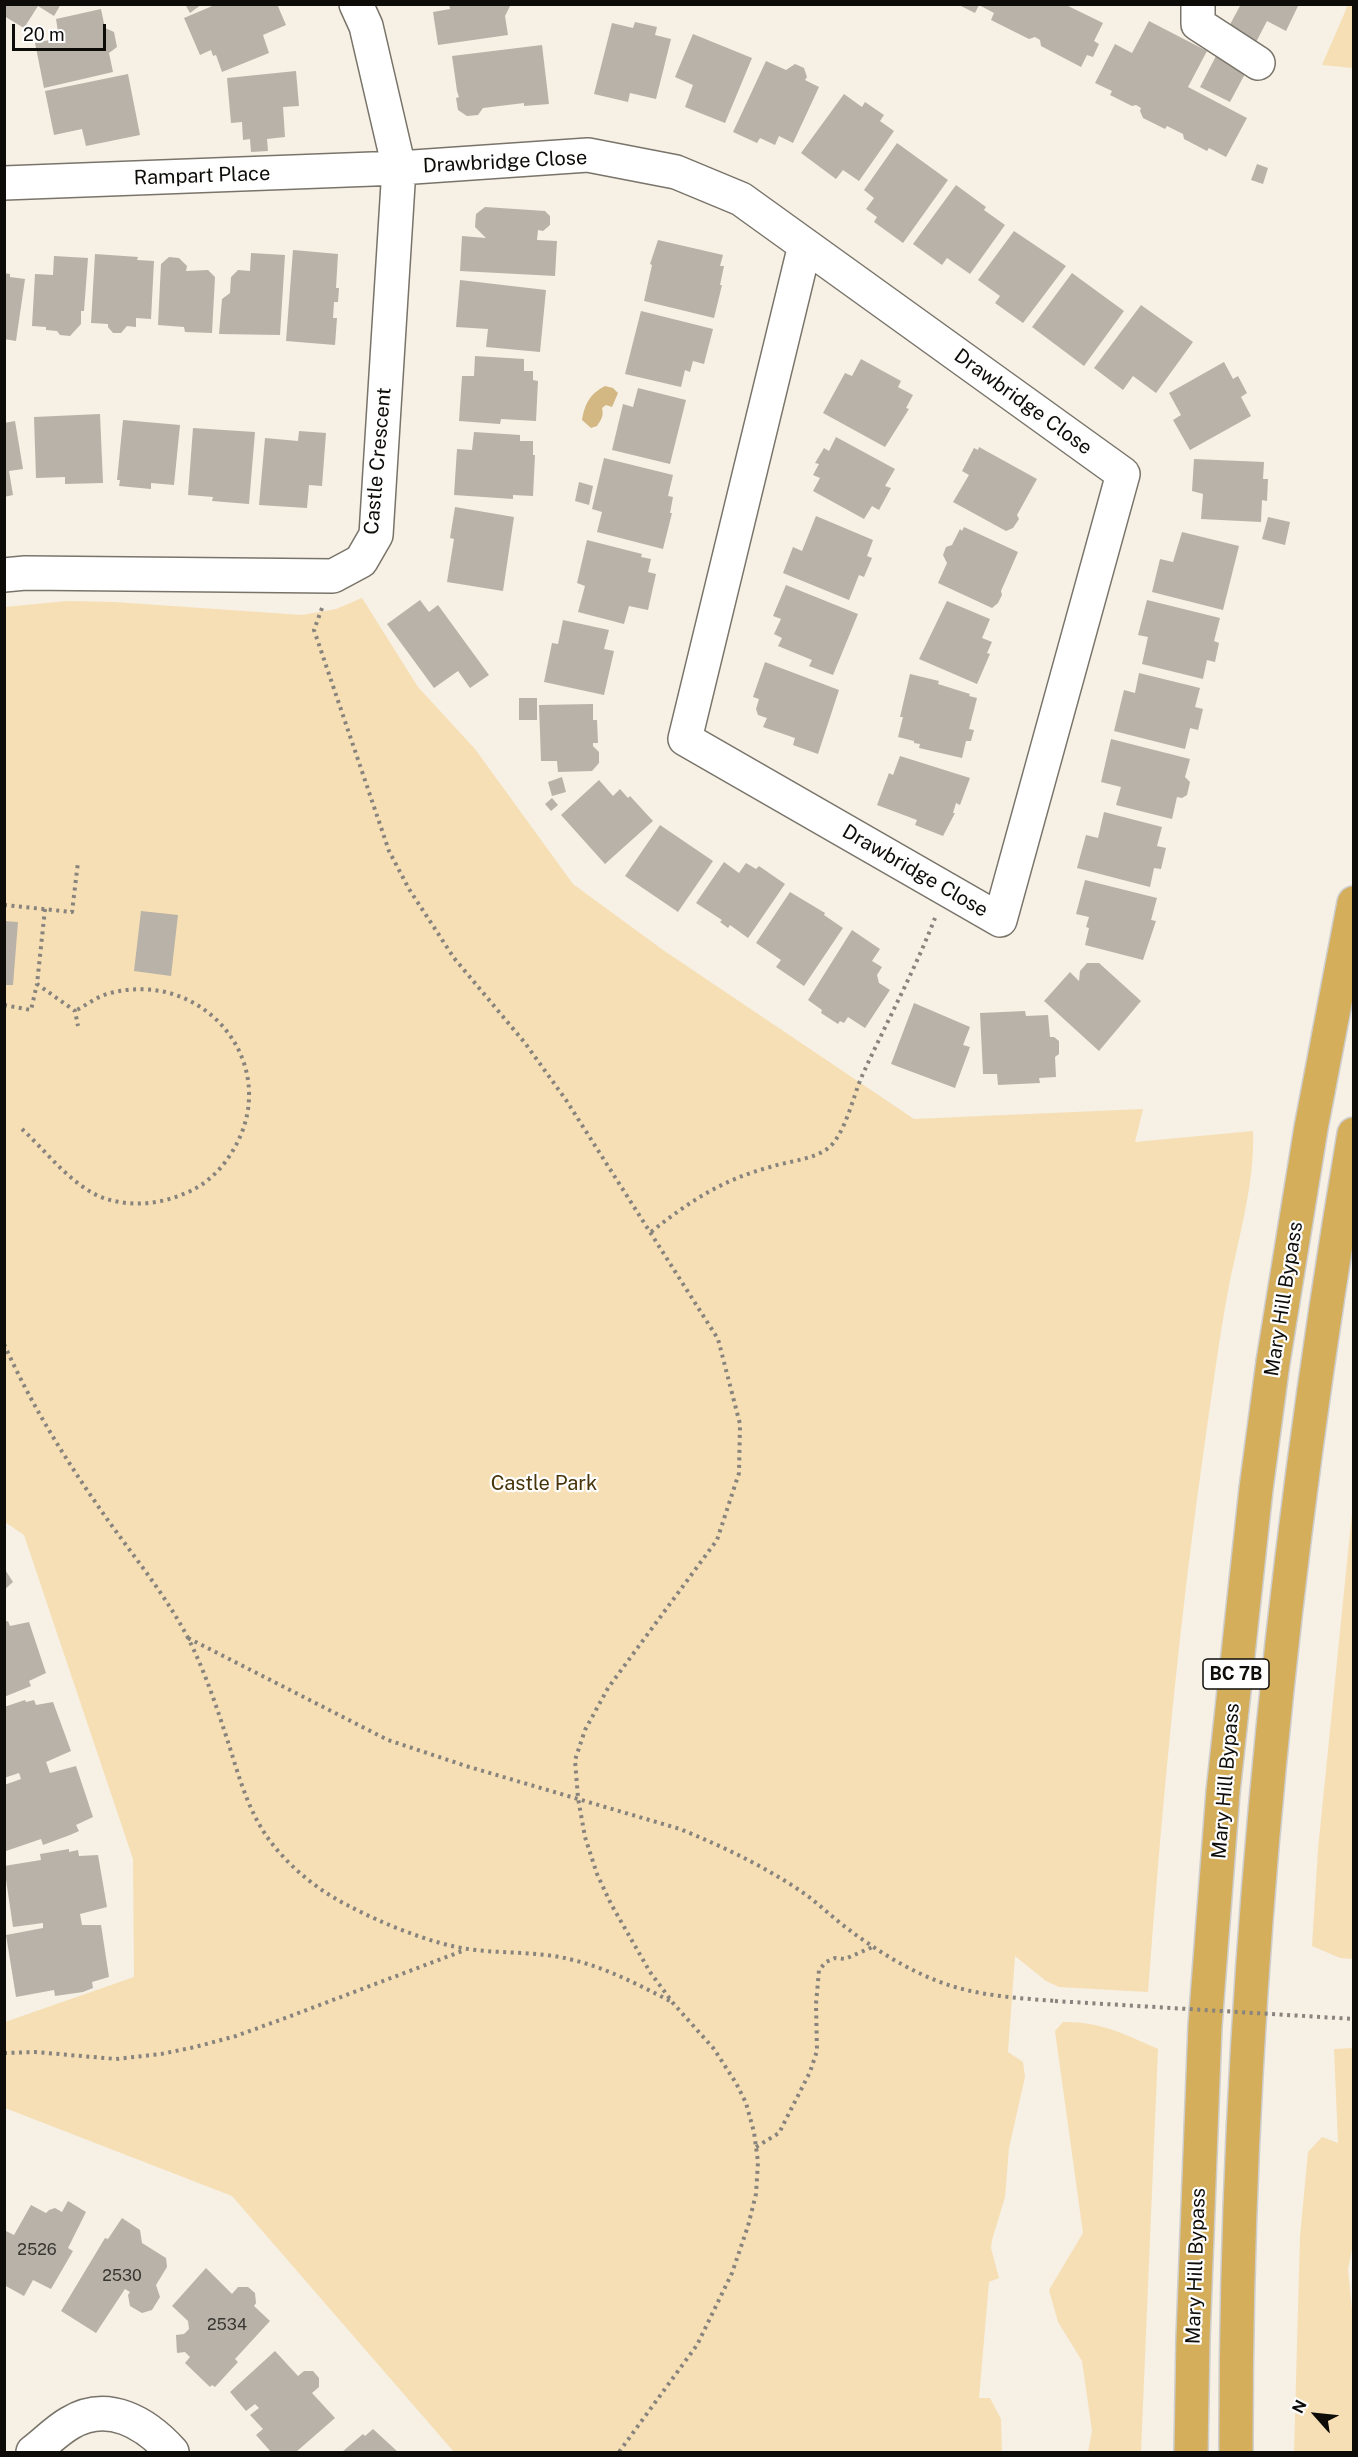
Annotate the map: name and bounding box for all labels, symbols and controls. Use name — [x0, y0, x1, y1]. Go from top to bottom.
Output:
scale bar — [15, 12, 110, 50]
text: 20 m — [23, 24, 65, 45]
street label: Drawbridge Close — [422, 146, 588, 178]
street label: Rampart Place — [133, 162, 271, 190]
street label: Drawbridge Close — [949, 344, 1097, 460]
street label: Castle Crescent — [360, 386, 396, 536]
street label: Drawbridge Close — [838, 819, 992, 923]
street label: Mary Hill Bypass — [1260, 1220, 1308, 1378]
park label: Castle Park — [491, 1472, 597, 1496]
road number: BC 7B — [1203, 1659, 1269, 1689]
street label: Mary Hill Bypass — [1207, 1702, 1245, 1860]
street label: Mary Hill Bypass — [1181, 2187, 1211, 2345]
house number: 2526 — [17, 2240, 57, 2260]
house number: 2530 — [102, 2266, 142, 2286]
house number: 2534 — [207, 2315, 247, 2335]
north arrow — [1286, 2385, 1346, 2445]
text: N — [1288, 2397, 1311, 2416]

